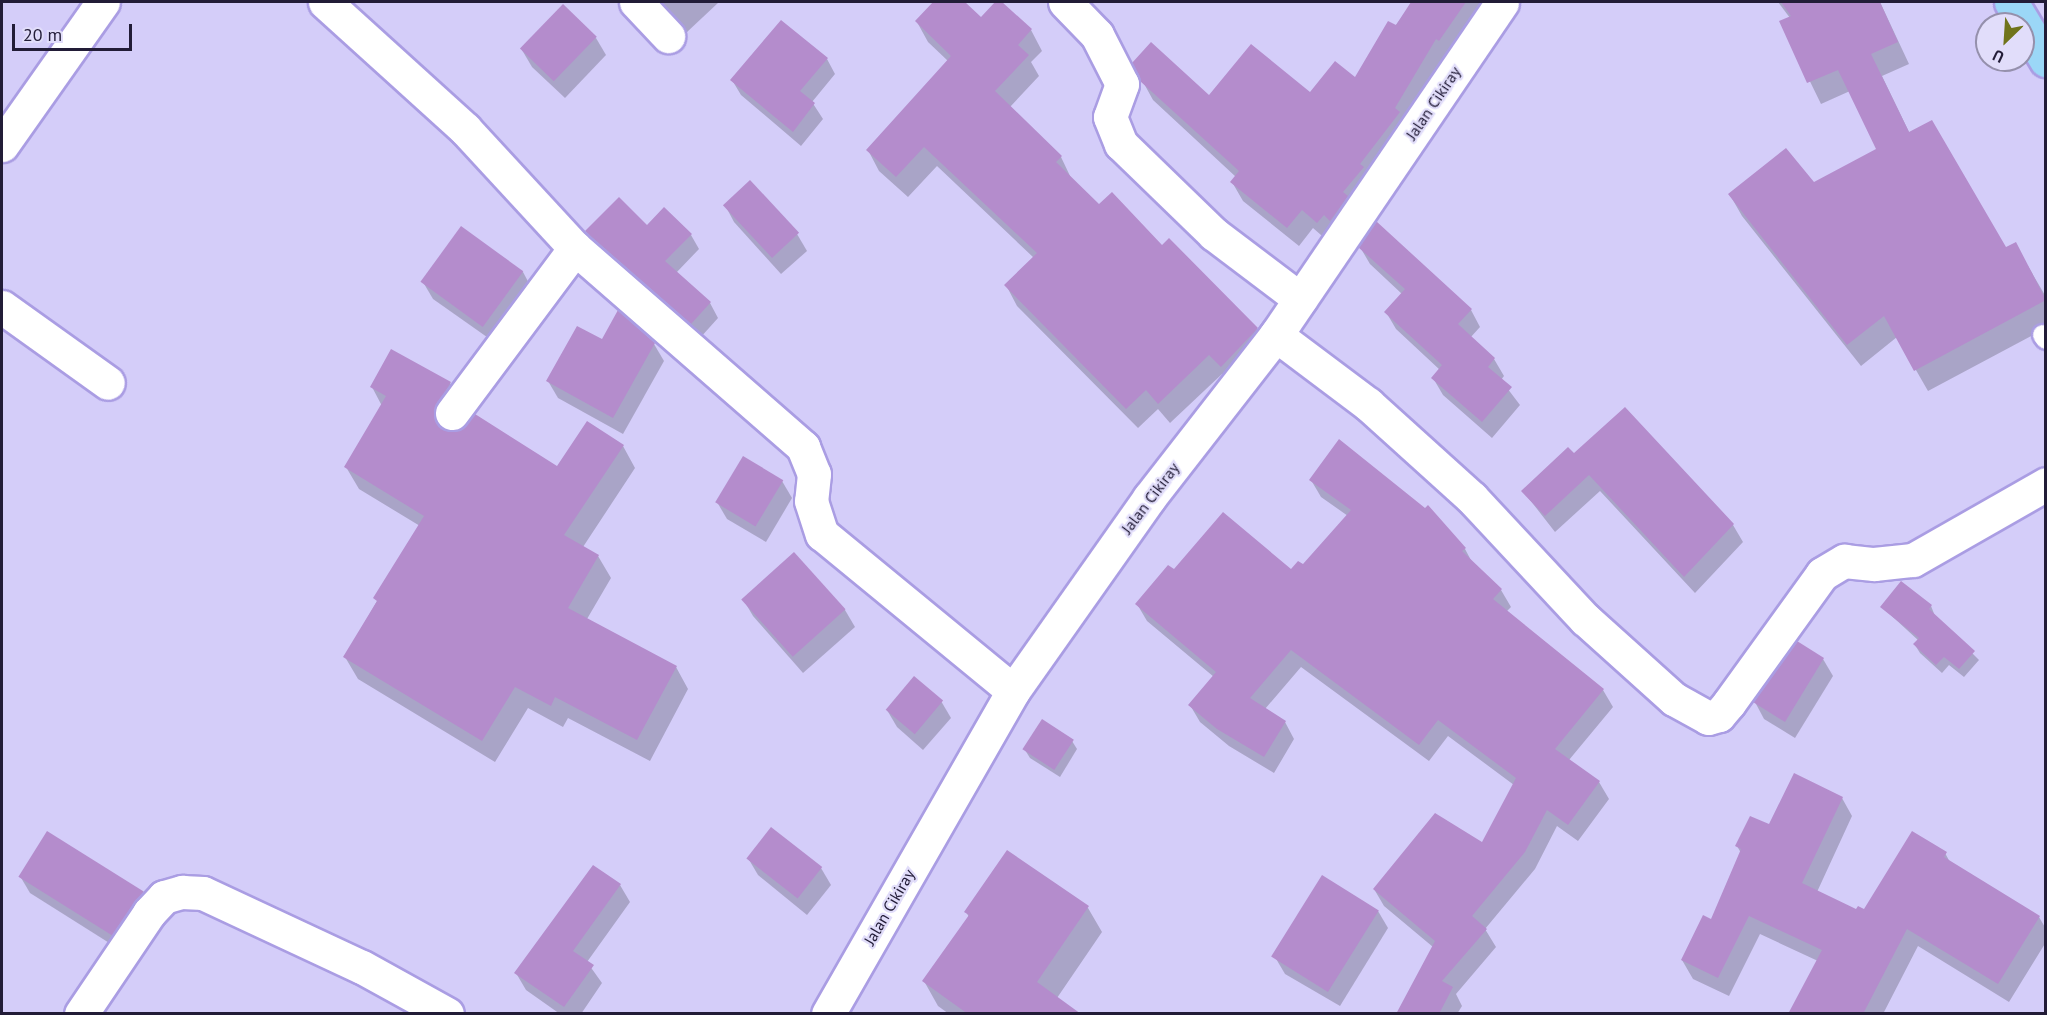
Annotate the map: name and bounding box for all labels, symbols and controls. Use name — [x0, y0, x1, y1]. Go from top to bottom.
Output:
scale bar — [15, 12, 135, 50]
north arrow — [1975, 12, 2035, 72]
text: 20 m — [23, 23, 62, 46]
text: U — [1989, 45, 2007, 68]
street label: Jalan Cikiray — [1401, 63, 1465, 143]
street label: Jalan Cikiray — [1117, 459, 1183, 537]
street label: Jalan Cikiray — [860, 866, 918, 948]

